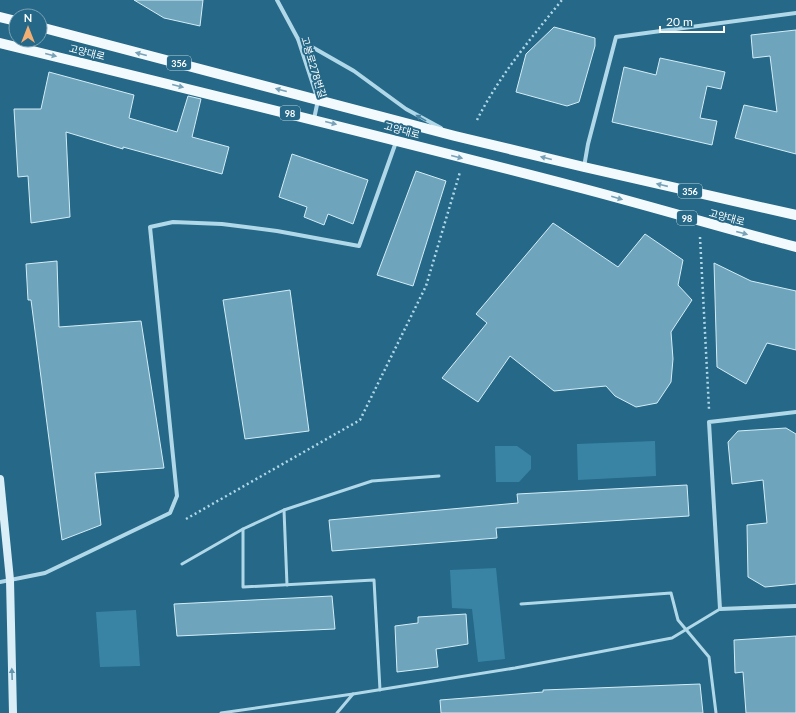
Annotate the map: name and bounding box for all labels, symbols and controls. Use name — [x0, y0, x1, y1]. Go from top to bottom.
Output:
north arrow — [8, 8, 48, 48]
scale bar — [660, 8, 724, 34]
text: N — [24, 11, 32, 24]
text: 20 m — [666, 14, 693, 29]
street label: 고봉로278번길 — [299, 35, 329, 99]
street label: 고양대로 — [68, 42, 106, 62]
one-way arrow — [135, 50, 148, 56]
one-way arrow — [45, 53, 58, 59]
road number: 356 — [167, 56, 191, 70]
one-way arrow — [172, 83, 184, 89]
one-way arrow — [274, 87, 286, 93]
road number: 98 — [280, 106, 300, 120]
one-way arrow — [415, 114, 427, 121]
street label: 고양대로 — [383, 119, 421, 141]
one-way arrow — [325, 121, 338, 127]
one-way arrow — [451, 154, 463, 160]
one-way arrow — [540, 155, 552, 161]
one-way arrow — [656, 181, 668, 187]
road number: 356 — [678, 184, 702, 198]
one-way arrow — [611, 195, 623, 201]
street label: 고양대로 — [708, 206, 746, 228]
road number: 98 — [677, 211, 697, 225]
one-way arrow — [736, 230, 748, 236]
one-way arrow — [9, 668, 16, 680]

